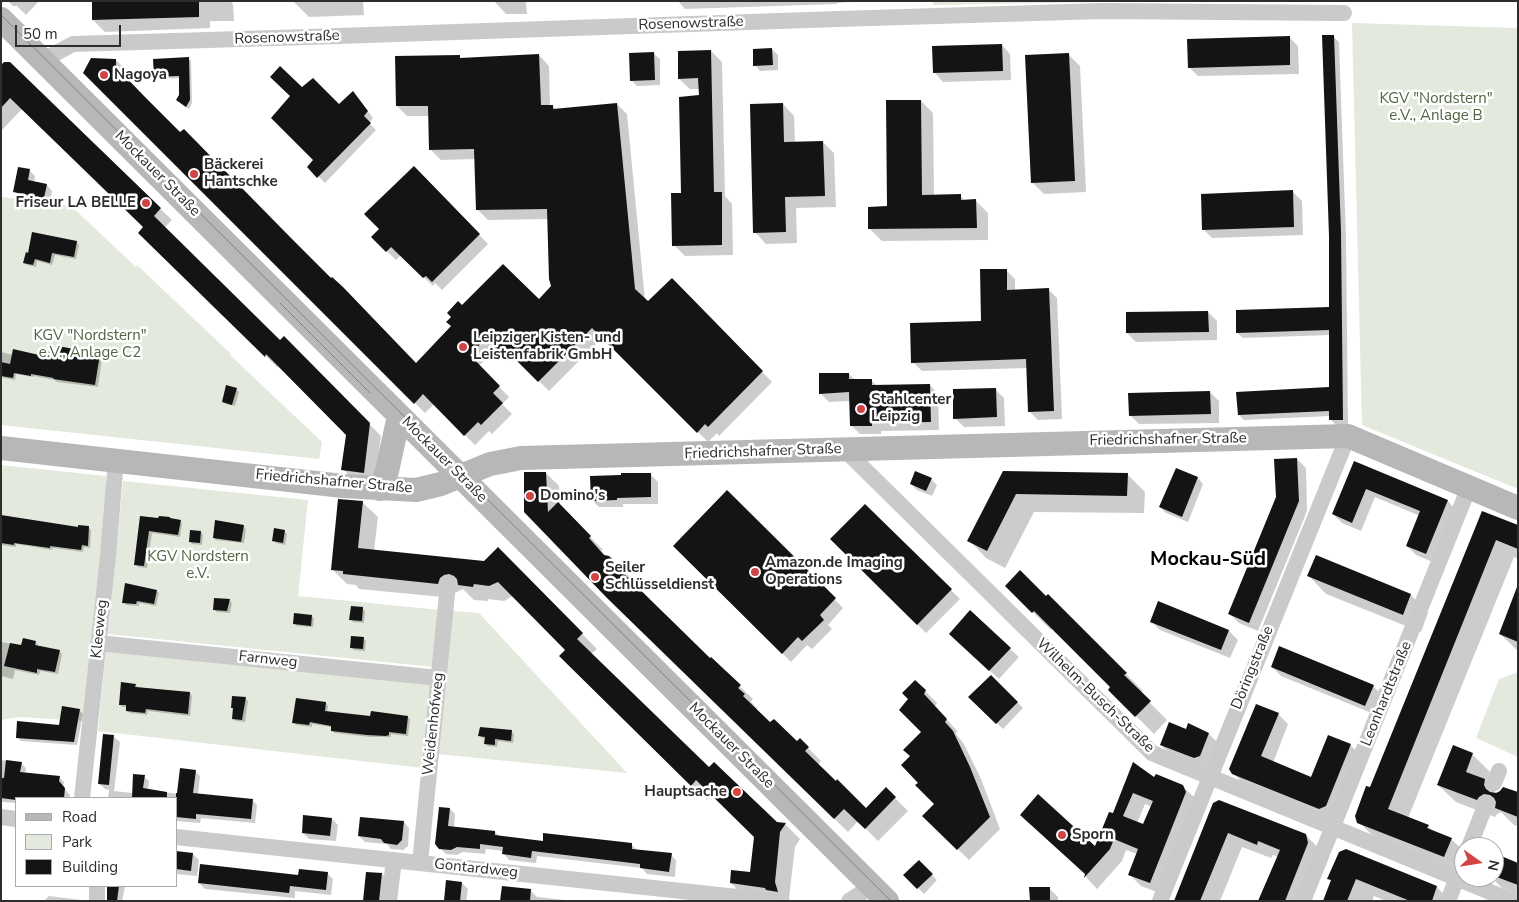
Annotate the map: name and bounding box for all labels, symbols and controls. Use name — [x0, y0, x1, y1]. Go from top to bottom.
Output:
street label: Rosenowstraße — [638, 13, 744, 35]
scale bar — [18, 15, 124, 47]
text: 50 m — [23, 24, 58, 44]
street label: Rosenowstraße — [234, 27, 340, 49]
place label: Nagoya — [114, 66, 167, 84]
marker: Nagoya — [98, 69, 110, 81]
park label: KGV "Nordstern" e.V., Anlage B — [1379, 90, 1493, 125]
street label: Mockauer Straße — [110, 127, 204, 221]
place label: Bäckerei Hantschke — [204, 156, 278, 191]
marker: Bäckerei Hantschke — [188, 168, 200, 180]
place label: Friseur LA BELLE — [15, 194, 136, 212]
marker: Friseur LA BELLE — [140, 197, 152, 209]
park label: KGV "Nordstern" e.V., Anlage C2 — [33, 327, 147, 362]
place label: Leipziger Kisten- und Leistenfabrik GmbH — [473, 329, 621, 364]
marker: Leipziger Kisten- und Leistenfabrik GmbH — [457, 341, 469, 353]
place label: Stahlcenter Leipzig — [871, 391, 951, 426]
marker: Stahlcenter Leipzig — [855, 403, 867, 415]
street label: Mockauer Straße — [397, 413, 491, 507]
street label: Friedrichshafner Straße — [1089, 430, 1247, 450]
street label: Friedrichshafner Straße — [684, 440, 842, 464]
street label: Friedrichshafner Straße — [255, 466, 413, 498]
place label: Domino's — [540, 487, 605, 505]
marker: Domino's — [524, 490, 536, 502]
park label: KGV Nordstern e.V. — [147, 548, 249, 583]
district label: Mockau-Süd — [1150, 548, 1266, 572]
place label: Amazon.de Imaging Operations — [765, 554, 903, 589]
place label: Seiler Schlüsseldienst — [605, 559, 714, 594]
marker: Amazon.de Imaging Operations — [749, 566, 761, 578]
marker: Seiler Schlüsseldienst — [589, 571, 601, 583]
street label: Kleeweg — [88, 599, 112, 659]
street label: Döringstraße — [1228, 624, 1278, 712]
street label: Wilhelm-Busch-Straße — [1032, 635, 1158, 757]
street label: Leonhardtstraße — [1358, 639, 1416, 749]
street label: Farnweg — [238, 648, 298, 672]
street label: Weidenhofweg — [420, 672, 448, 776]
street label: Mockauer Straße — [684, 699, 778, 793]
place label: Hauptsache — [644, 783, 727, 801]
marker: Hauptsache — [731, 786, 743, 798]
legend — [15, 797, 178, 887]
text: Road — [62, 807, 97, 827]
place label: Sporn — [1072, 826, 1114, 844]
marker: Sporn — [1056, 829, 1068, 841]
text: Park — [62, 832, 92, 852]
north arrow — [1454, 837, 1504, 887]
street label: Gontardweg — [433, 856, 519, 882]
text: Building — [62, 857, 118, 877]
text: N — [1483, 858, 1504, 872]

